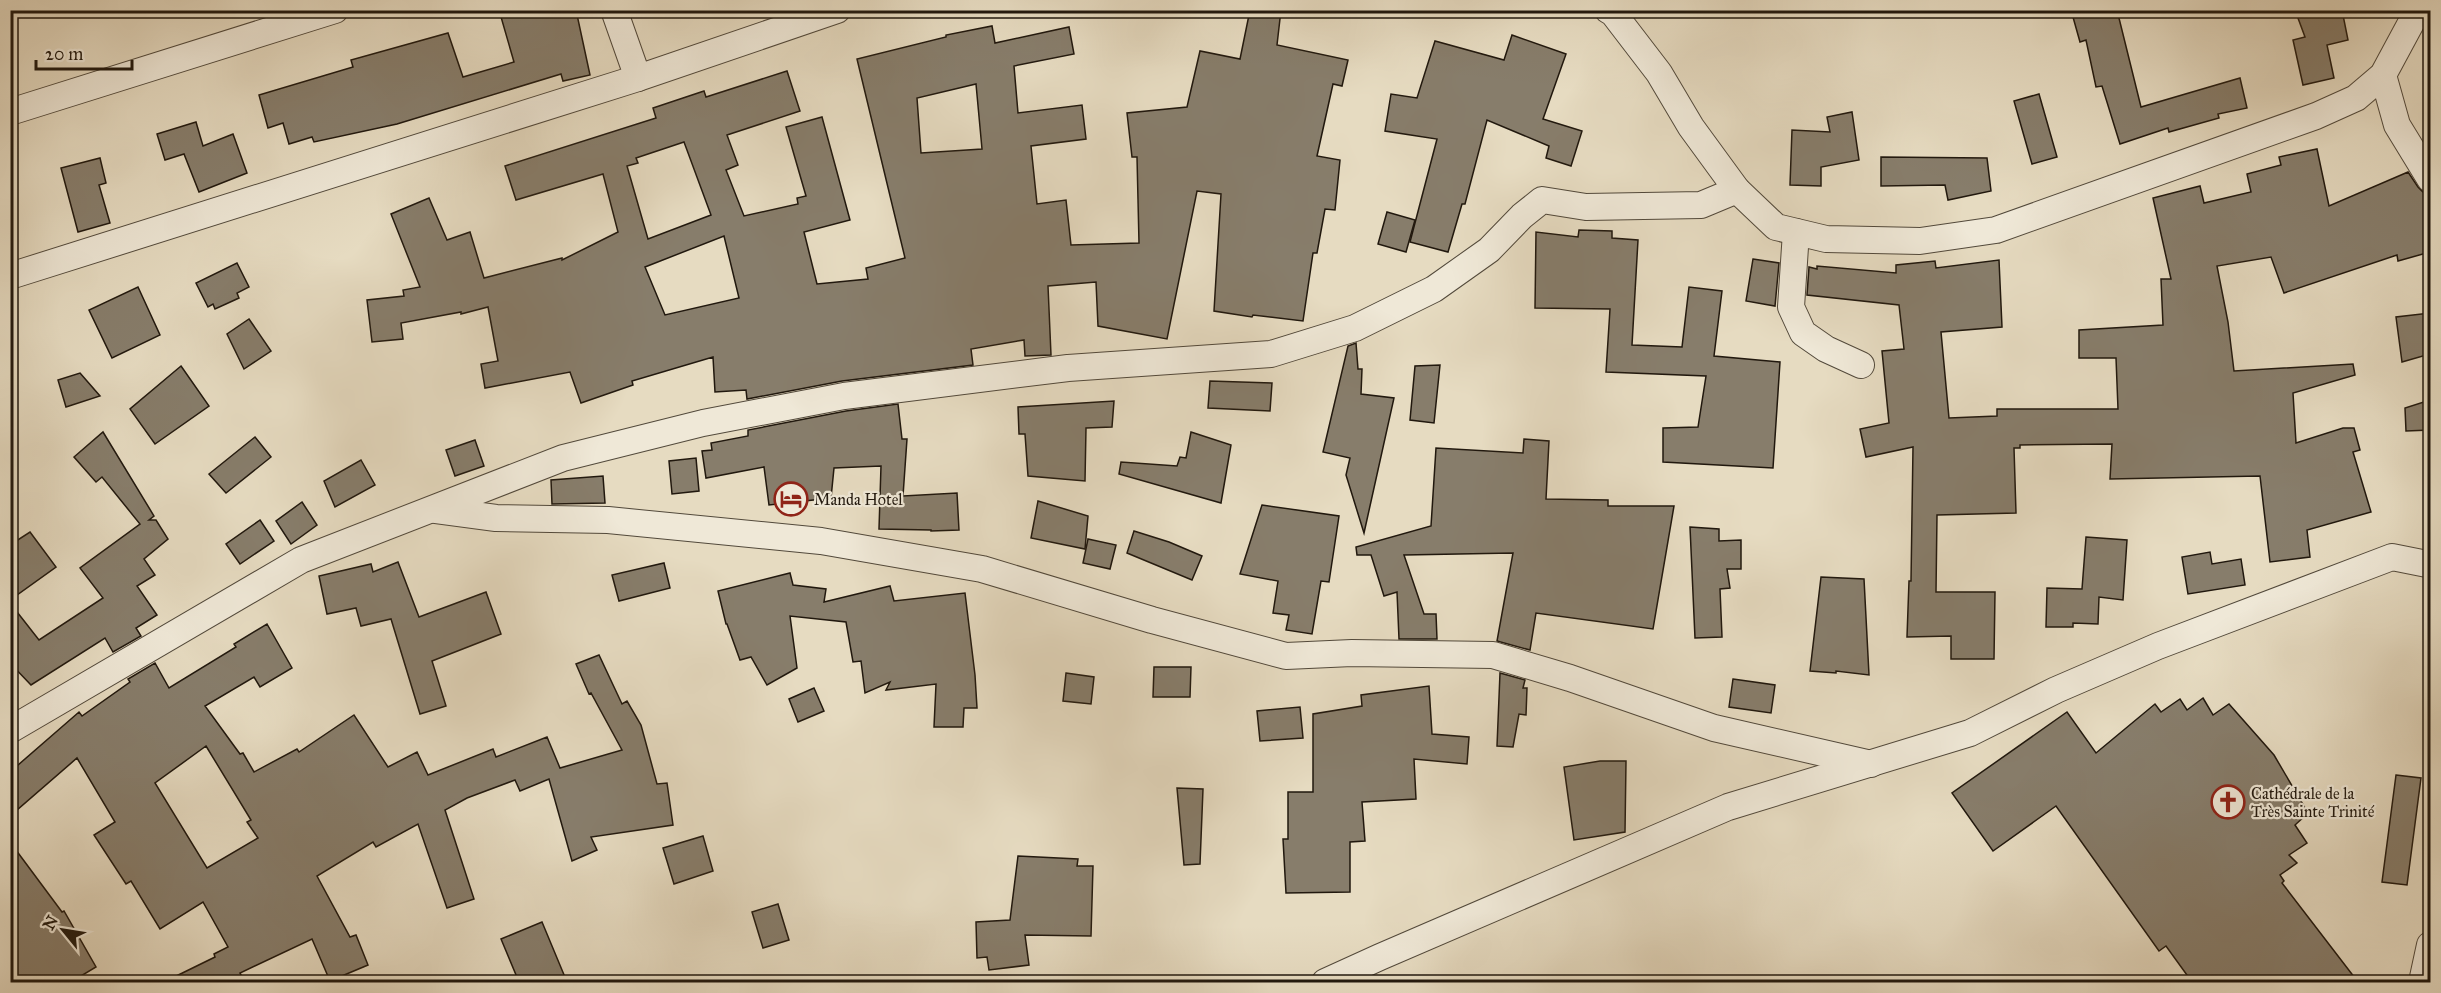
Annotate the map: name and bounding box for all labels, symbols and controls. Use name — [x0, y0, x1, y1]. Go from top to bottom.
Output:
scale bar — [36, 33, 132, 71]
text: 20 m — [45, 43, 83, 65]
hotel icon: Manda Hotel — [773, 481, 809, 517]
place label: Manda Hotel — [814, 490, 903, 509]
church icon: Cathédrale de la Très Sainte Trinité — [2210, 784, 2246, 820]
place label: Cathédrale de la Très Sainte Trinité — [2251, 784, 2375, 821]
north arrow — [33, 900, 93, 960]
text: N — [39, 912, 62, 933]

